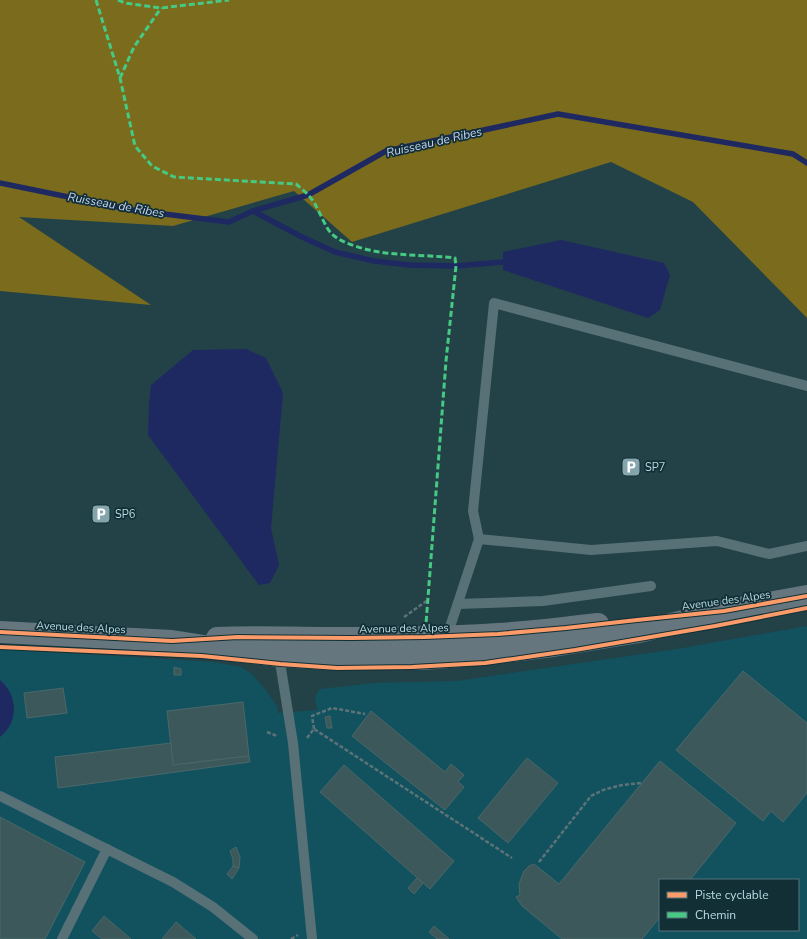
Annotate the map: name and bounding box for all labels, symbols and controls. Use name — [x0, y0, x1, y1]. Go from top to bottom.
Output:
water label: Ruisseau de Ribes — [384, 123, 484, 161]
water label: Ruisseau de Ribes — [66, 189, 166, 221]
parking icon: SP7 — [620, 456, 642, 478]
place label: SP7 — [645, 460, 665, 475]
parking icon: SP6 — [90, 503, 112, 525]
place label: SP6 — [115, 507, 136, 522]
street label: Avenue des Alpes — [681, 587, 771, 614]
street label: Avenue des Alpes — [36, 618, 126, 637]
street label: Avenue des Alpes — [359, 620, 449, 637]
legend — [659, 879, 799, 931]
text: Piste cyclable — [695, 887, 769, 903]
text: Chemin — [695, 907, 736, 923]

